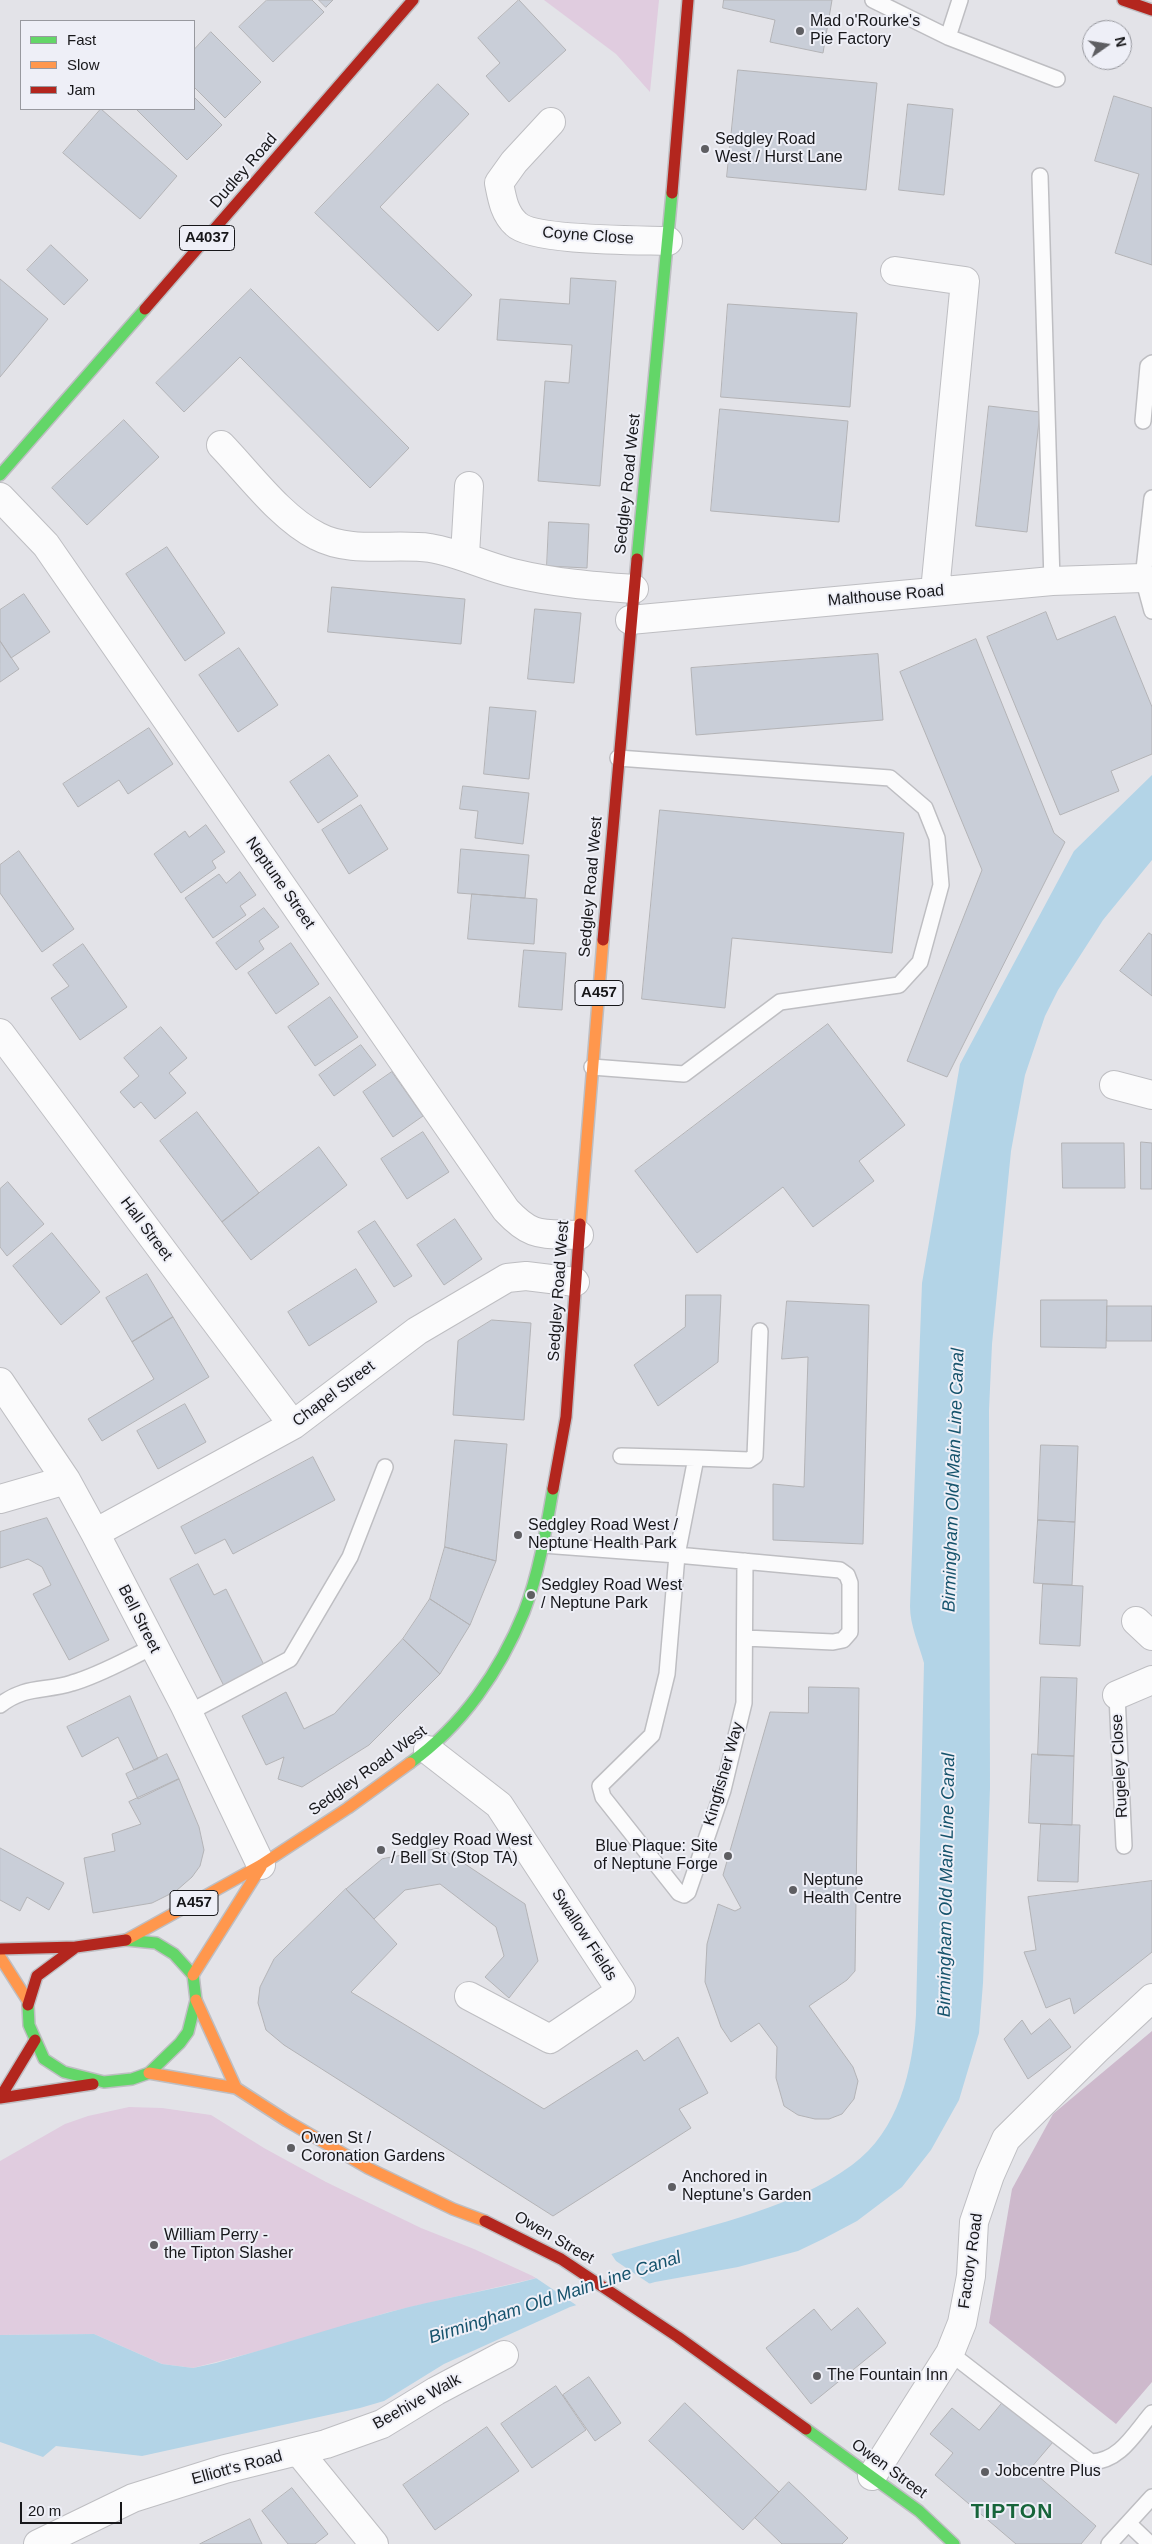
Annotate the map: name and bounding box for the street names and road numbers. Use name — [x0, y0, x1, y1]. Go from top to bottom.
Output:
street label: Dudley Road — [206, 130, 282, 212]
street label: Coyne Close — [542, 223, 634, 249]
road number: A4037 — [180, 226, 234, 250]
street label: Sedgley Road West — [611, 413, 645, 555]
street label: Malthouse Road — [827, 581, 945, 611]
street label: Sedgley Road West — [575, 816, 607, 958]
street label: Neptune Street — [241, 833, 319, 933]
road number: A457 — [575, 980, 623, 1006]
street label: Hall Street — [116, 1193, 176, 1265]
street label: Sedgley Road West — [545, 1220, 573, 1362]
street label: Chapel Street — [289, 1357, 379, 1431]
street label: Bell Street — [114, 1582, 164, 1656]
street label: Rugeley Close — [1108, 1714, 1132, 1818]
street label: Kingfisher Way — [700, 1720, 748, 1828]
street label: Sedgley Road West — [305, 1722, 431, 1820]
street label: Swallow Fields — [547, 1885, 621, 1985]
road number: A457 — [170, 1890, 218, 1916]
street label: Owen Street — [511, 2207, 597, 2269]
street label: Factory Road — [955, 2212, 987, 2310]
street label: Beehive Walk — [370, 2370, 464, 2434]
street label: Owen Street — [847, 2435, 931, 2503]
street label: Elliott's Road — [190, 2447, 284, 2489]

